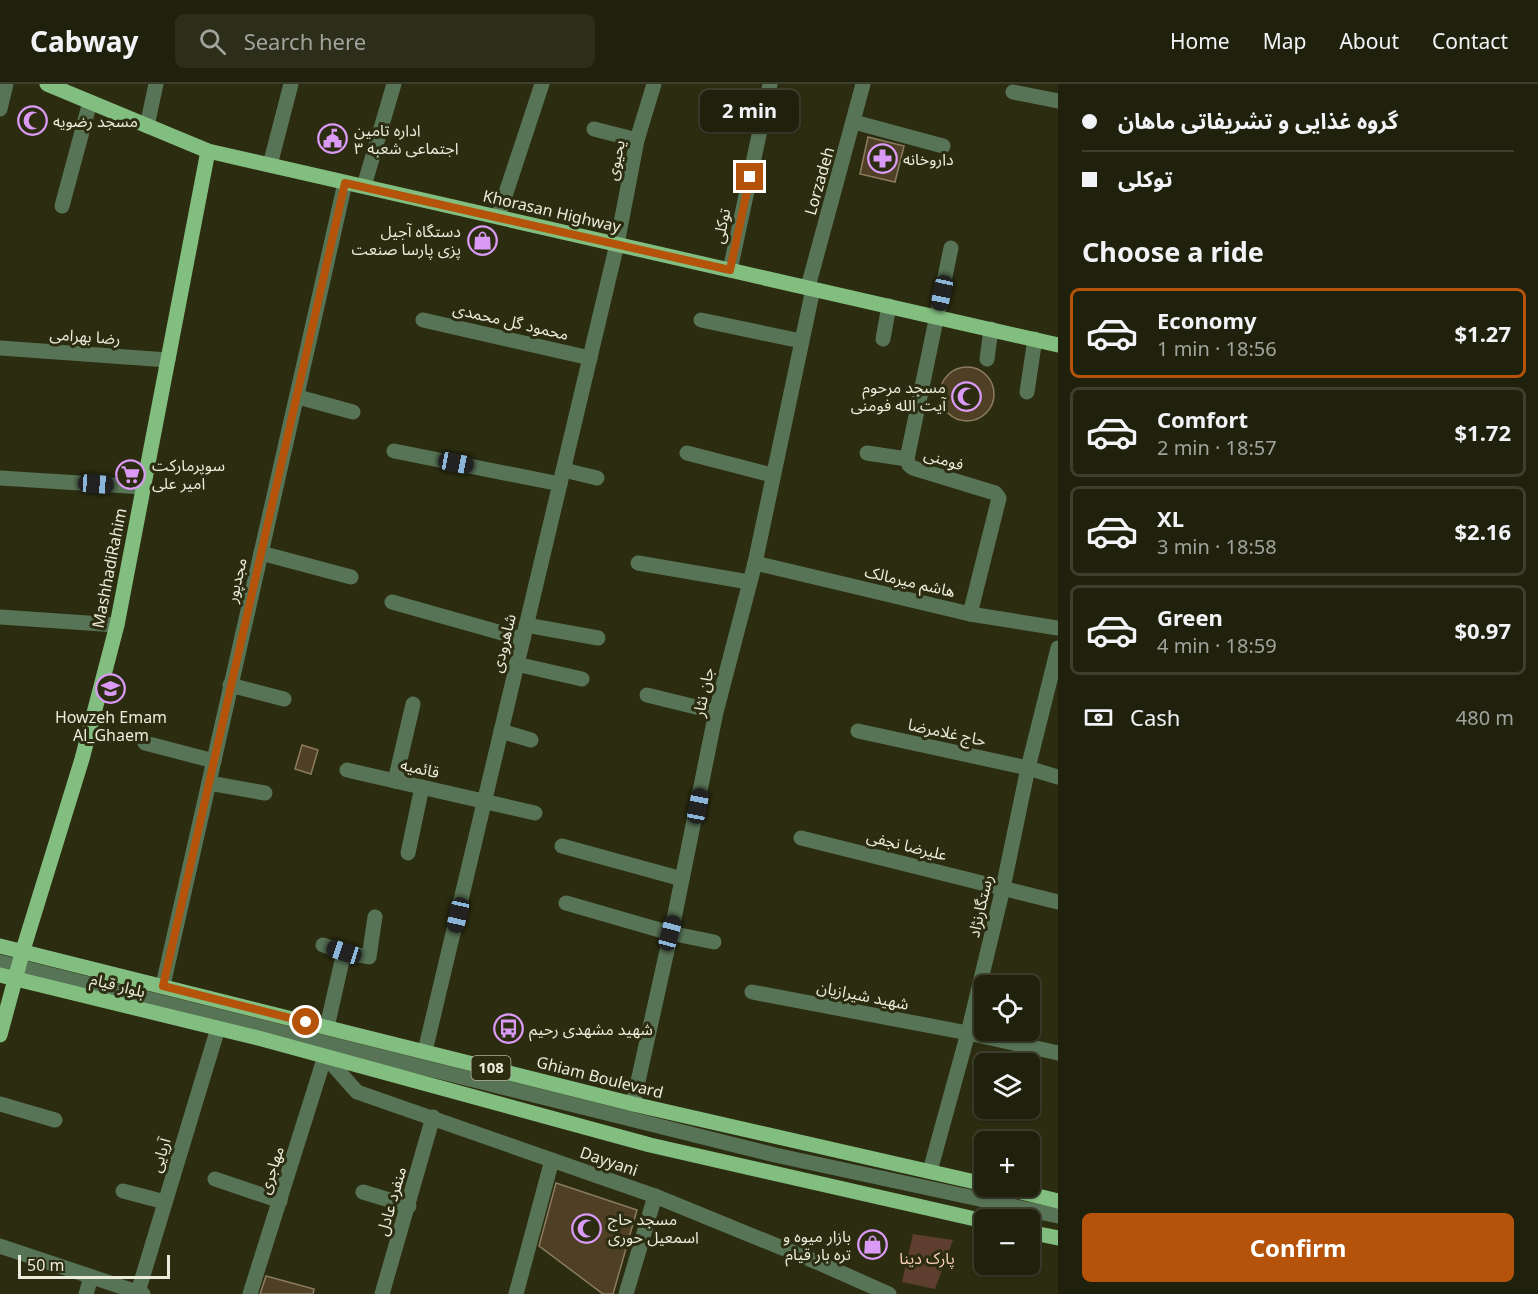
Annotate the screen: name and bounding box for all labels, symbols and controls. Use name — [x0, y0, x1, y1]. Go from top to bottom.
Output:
search box — [175, 14, 595, 68]
text: Cabway — [30, 22, 139, 60]
icon: search — [196, 25, 229, 58]
text: Search here — [244, 26, 366, 56]
text: Home — [1170, 27, 1230, 55]
text: Map — [1263, 27, 1306, 55]
text: About — [1339, 27, 1399, 55]
text: Contact — [1432, 27, 1508, 55]
callout: 2 min — [700, 90, 800, 132]
text: 2 min — [722, 97, 777, 124]
mosque icon: مسجد رضویه — [16, 105, 48, 137]
text: گروه غذایی و تشریفاتی ماهان — [1118, 105, 1398, 135]
place label: مسجد رضویه — [53, 110, 138, 132]
place label: اداره تامین اجتماعی شعبه ۳ — [354, 119, 459, 159]
public building icon: اداره تامین اجتماعی شعبه ۳ — [317, 123, 349, 155]
street label: یحیوی — [600, 138, 630, 182]
pharmacy icon: داروخانه — [866, 143, 898, 175]
street label: Lorzadeh — [799, 144, 839, 218]
place label: داروخانه — [903, 148, 954, 170]
route end — [736, 163, 763, 190]
text: توکلی — [1118, 163, 1173, 193]
street label: Khorasan Highway — [481, 184, 624, 238]
street label: توکلی — [707, 206, 736, 246]
place label: دستگاه آجیل پزی پارسا صنعت — [352, 220, 461, 260]
shop icon: دستگاه آجیل پزی پارسا صنعت — [466, 224, 498, 256]
text: Choose a ride — [1082, 233, 1264, 270]
car — [929, 274, 955, 312]
street label: محمود گل محمدی — [451, 297, 571, 345]
text: Economy — [1157, 305, 1256, 335]
icon: car — [1085, 306, 1139, 360]
text: $1.27 — [1454, 318, 1511, 348]
street label: رضا بهرامی — [49, 323, 121, 349]
text: 1 min · 18:56 — [1157, 335, 1277, 362]
place label: مسجد مرحوم آیت الله فومنی — [851, 376, 947, 416]
mosque icon: مسجد مرحوم آیت الله فومنی — [951, 380, 983, 412]
text: Comfort — [1157, 404, 1248, 434]
icon: car — [1085, 405, 1139, 459]
text: $1.72 — [1454, 417, 1511, 447]
text: 2 min · 18:57 — [1157, 434, 1277, 461]
street label: فومنی — [921, 443, 967, 475]
car — [437, 451, 475, 475]
place label: سوپرمارکت امیر علی — [152, 454, 225, 494]
supermarket icon: سوپرمارکت امیر علی — [115, 458, 147, 490]
car — [77, 474, 115, 494]
text: XL — [1157, 503, 1184, 533]
icon: car — [1085, 504, 1139, 558]
street label: MashhadiRahim — [87, 506, 131, 630]
text: $2.16 — [1454, 516, 1511, 546]
text: 3 min · 18:58 — [1157, 533, 1277, 560]
street label: مجدپور — [220, 555, 252, 606]
street label: هاشم میرمالک — [862, 560, 958, 604]
text: Green — [1157, 602, 1223, 632]
icon: car — [1085, 603, 1139, 657]
street label: شاهرودی — [485, 611, 521, 675]
text: $0.97 — [1454, 615, 1511, 645]
text: 4 min · 18:59 — [1157, 632, 1277, 659]
street label: جان نثار — [687, 665, 719, 720]
school or university icon: Howzeh Emam Al_Ghaem — [95, 673, 127, 705]
icon: cash — [1082, 701, 1115, 734]
text: Cash — [1130, 702, 1180, 732]
text: 480 m — [1456, 704, 1514, 731]
place label: Howzeh Emam Al_Ghaem — [55, 706, 167, 746]
street label: حاج غلامرضا — [905, 713, 988, 753]
street label: قائمیه — [398, 753, 442, 783]
car — [686, 787, 710, 825]
street label: علیرضا نجفی — [864, 824, 950, 866]
street label: رستگارنژاد — [962, 872, 998, 940]
car — [445, 895, 471, 935]
car — [657, 913, 683, 953]
car — [324, 938, 364, 966]
street label: بلوار قیام — [88, 968, 148, 1004]
street label: شهید شیرازیان — [815, 975, 911, 1015]
map controls — [974, 975, 1040, 1275]
button: locate — [974, 975, 1040, 1041]
route start — [292, 1008, 319, 1035]
bus stop icon: شهید مشهدی رحیم — [492, 1013, 524, 1045]
place label: شهید مشهدی رحیم — [529, 1018, 653, 1042]
street label: Ghiam Boulevard — [534, 1051, 666, 1103]
button: layers — [974, 1053, 1040, 1119]
road number: 108 — [472, 1056, 510, 1080]
button: + — [974, 1131, 1040, 1197]
street label: آریایی — [144, 1134, 176, 1175]
street label: Dayyani — [577, 1141, 641, 1181]
street label: مهاجری — [253, 1143, 289, 1197]
street label: منفرد عادل — [371, 1164, 411, 1238]
place label: مسجد حاج اسمعیل حوری — [608, 1208, 699, 1248]
button: − — [974, 1209, 1040, 1275]
mosque icon: مسجد حاج اسمعیل حوری — [571, 1212, 603, 1244]
button: Confirm — [1082, 1213, 1514, 1282]
place label: بازار میوه و تره بار قیام — [783, 1225, 851, 1267]
shop icon: بازار میوه و تره بار قیام — [856, 1229, 888, 1261]
park label: پارک دینا — [899, 1247, 955, 1269]
scale bar — [18, 1252, 170, 1280]
text: 50 m — [27, 1254, 64, 1276]

